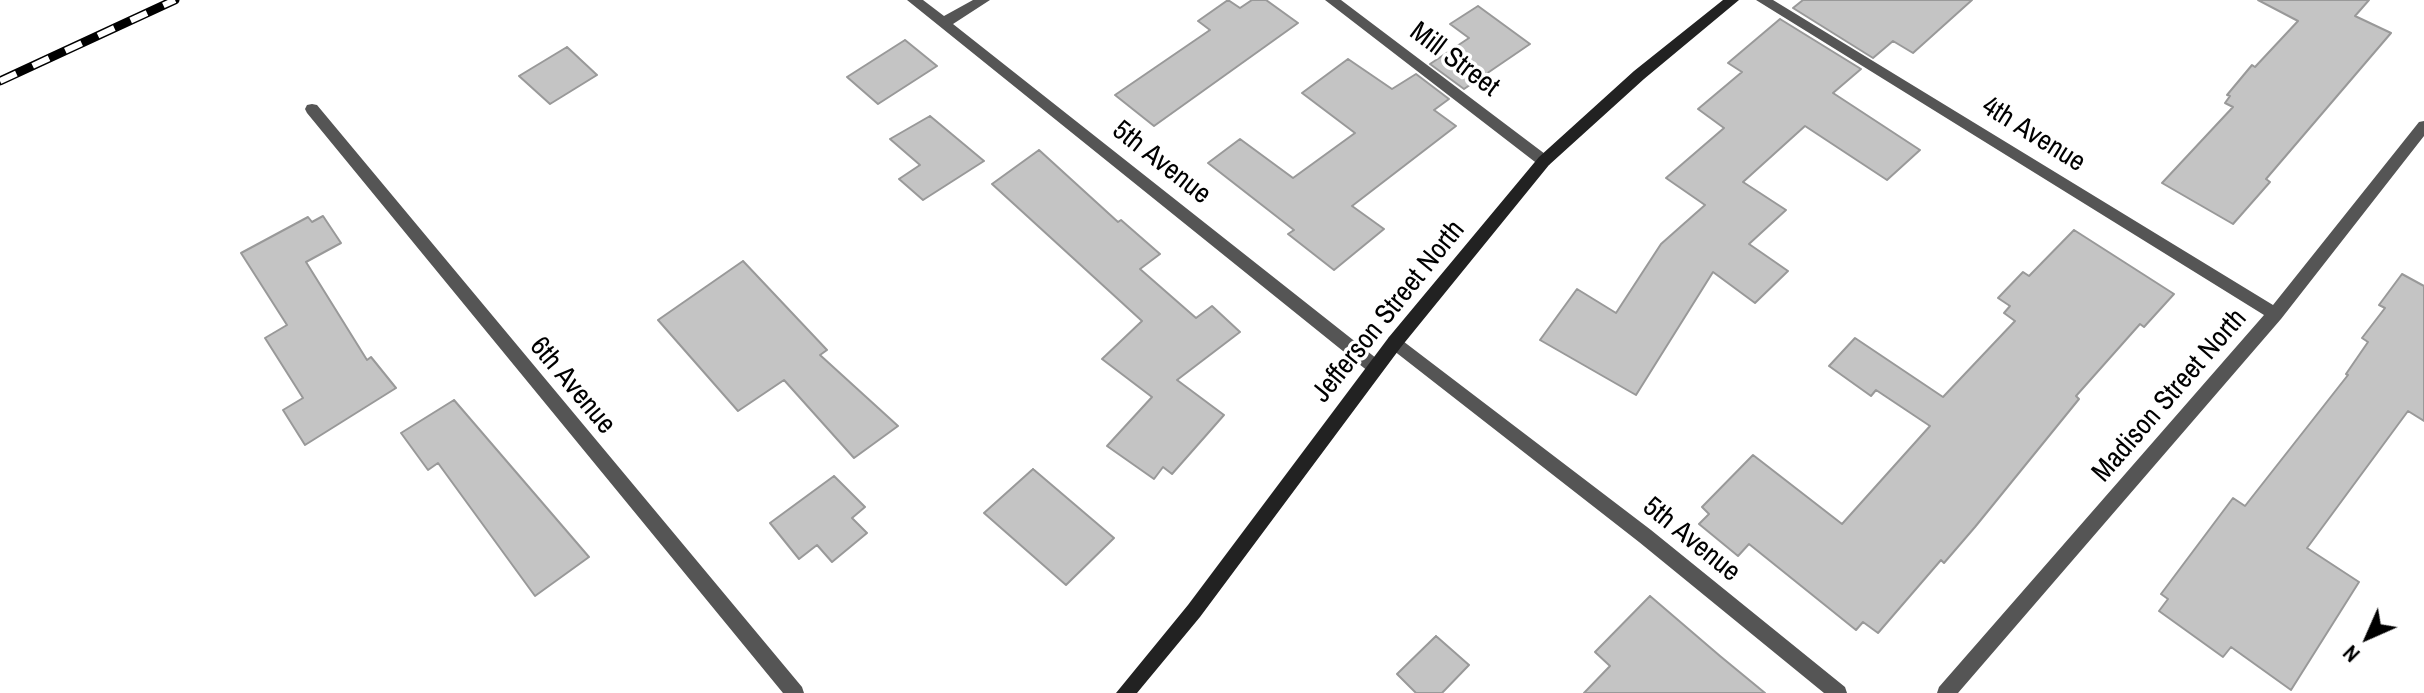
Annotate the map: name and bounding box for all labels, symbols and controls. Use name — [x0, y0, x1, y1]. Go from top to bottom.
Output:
street label: Mill Street — [1403, 15, 1505, 105]
street label: 4th Avenue — [1975, 90, 2091, 180]
street label: 5th Avenue — [1105, 114, 1217, 212]
street label: Jefferson Street North — [1305, 214, 1473, 410]
street label: Madison Street North — [2086, 303, 2254, 489]
street label: 6th Avenue — [522, 331, 622, 441]
street label: 5th Avenue — [1635, 491, 1747, 589]
north arrow — [2328, 597, 2408, 677]
text: N — [2336, 639, 2366, 669]

